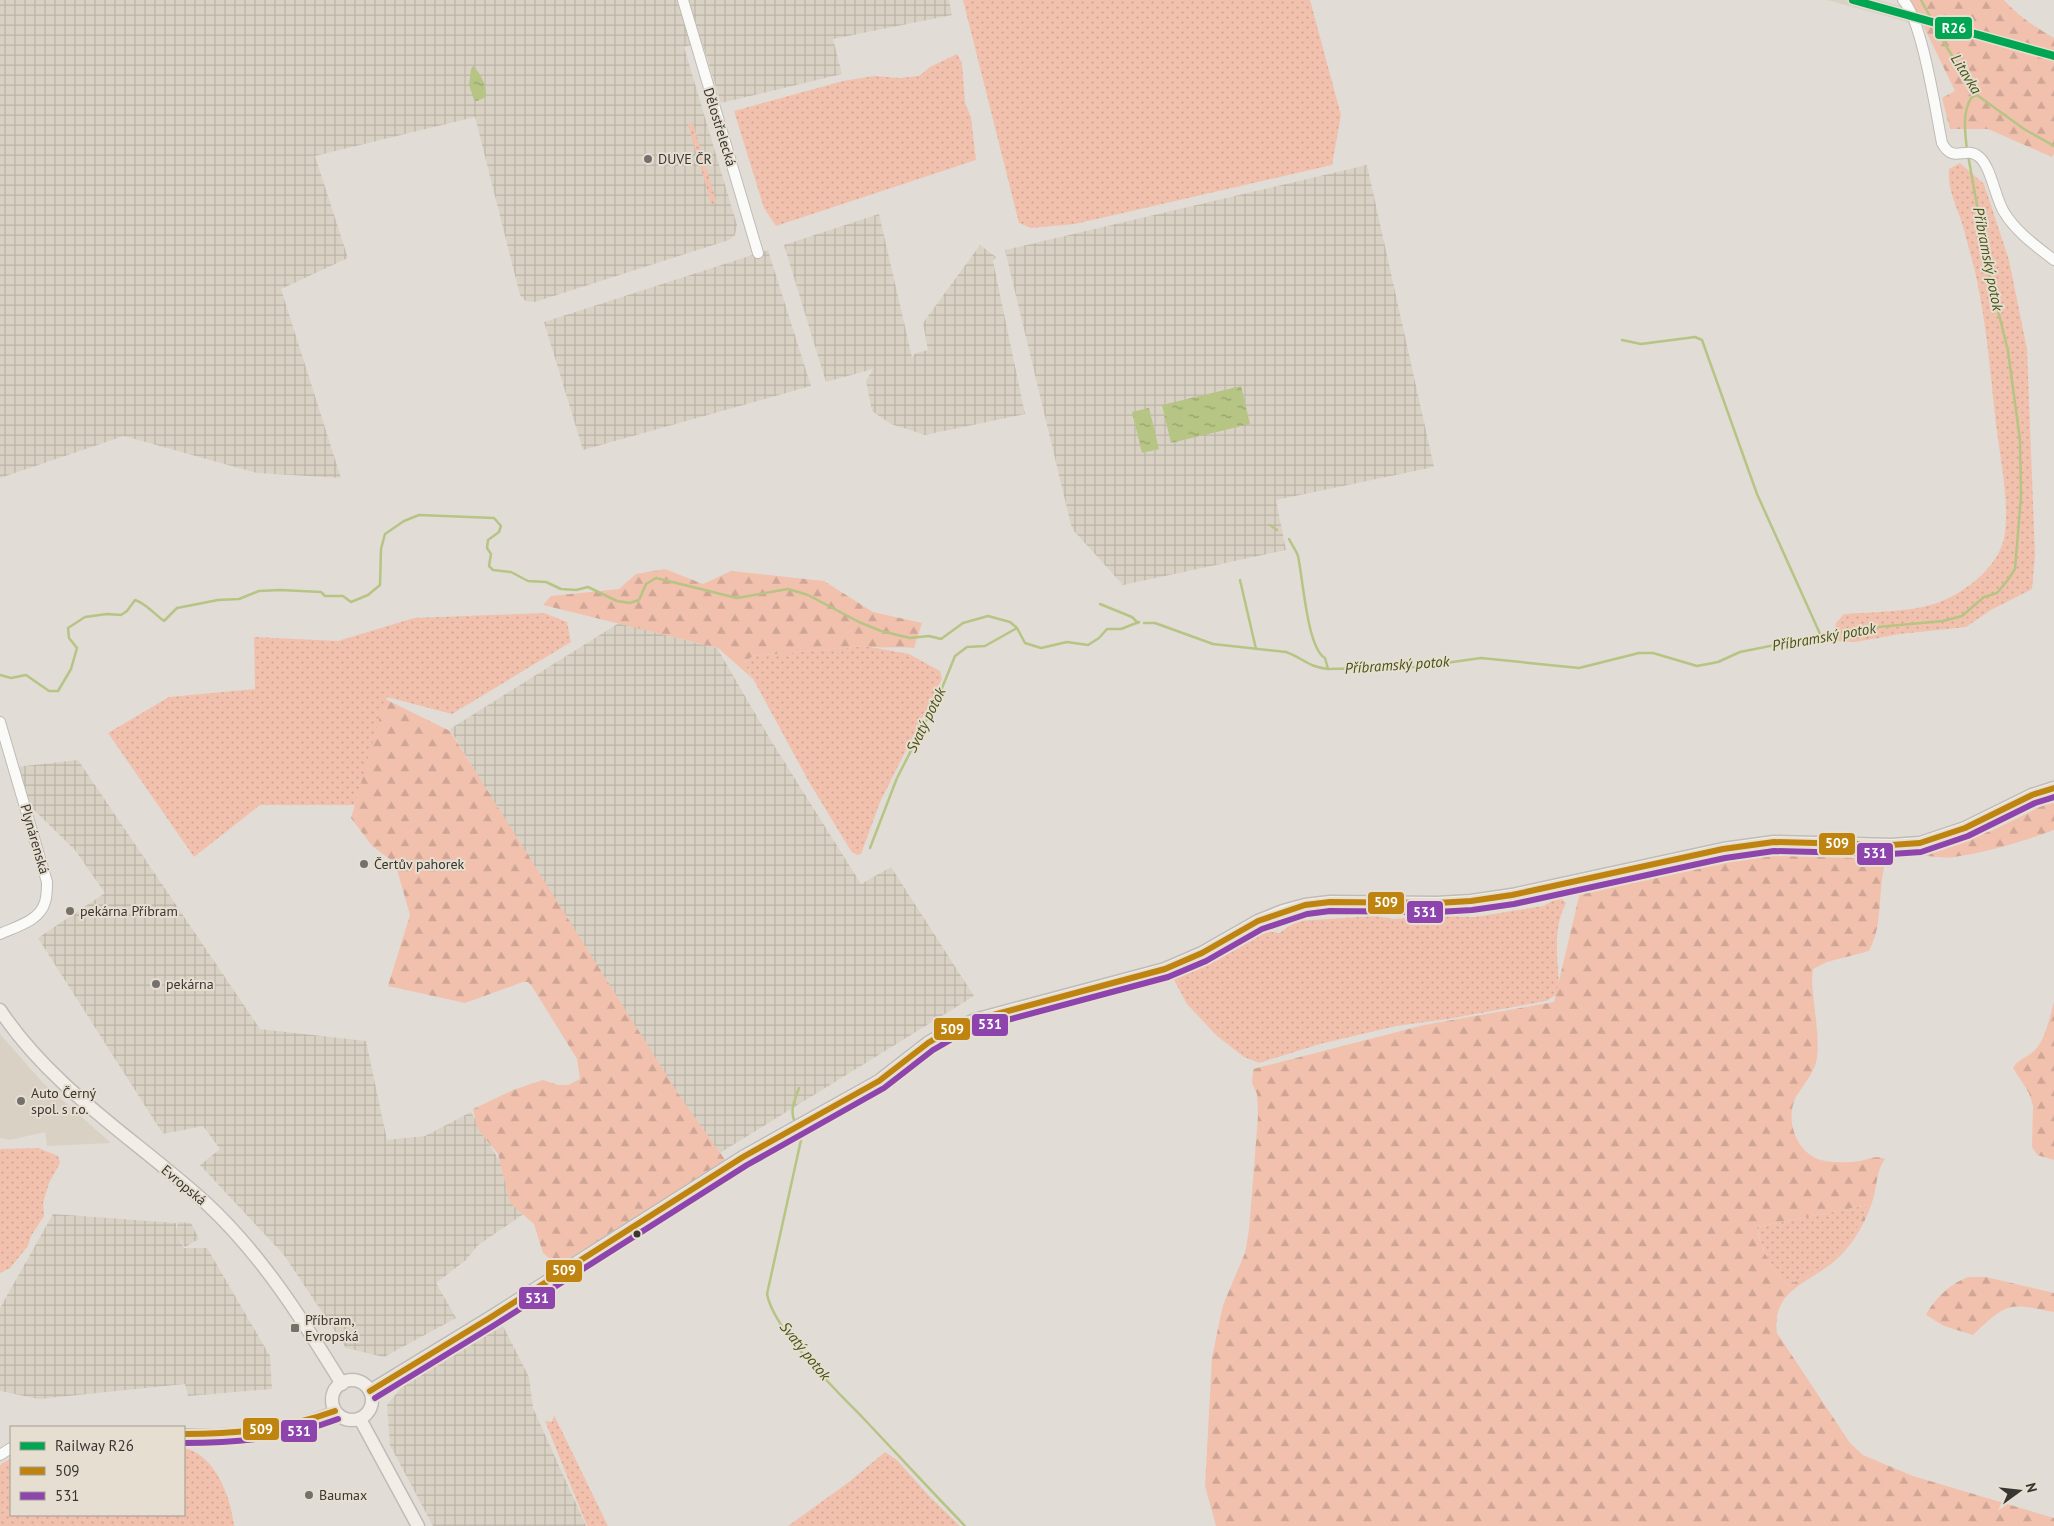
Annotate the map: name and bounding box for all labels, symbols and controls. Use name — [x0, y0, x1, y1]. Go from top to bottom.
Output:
line badge: R26 — [1934, 16, 1973, 40]
text: R26 — [1942, 19, 1966, 37]
water label: Litavka — [1947, 50, 1986, 98]
street label: Dělostřelecká — [699, 85, 741, 169]
place label: DUVE ČR — [658, 150, 712, 168]
marker: DUVE ČR — [642, 153, 654, 165]
water label: Příbramský potok — [1969, 206, 2008, 314]
water label: Příbramský potok — [1771, 618, 1879, 655]
water label: Příbramský potok — [1344, 651, 1451, 678]
water label: Svatý potok — [902, 683, 950, 755]
street label: Plynárenská — [16, 802, 54, 876]
line badge: 509 — [1818, 832, 1856, 856]
text: 509 — [1825, 834, 1849, 852]
line badge: 531 — [1856, 842, 1894, 866]
text: 531 — [1863, 844, 1887, 862]
place label: Čertův pahorek — [374, 855, 465, 873]
marker: Čertův pahorek — [358, 858, 370, 870]
line badge: 509 — [1367, 891, 1405, 915]
text: 509 — [1374, 893, 1398, 911]
line badge: 531 — [1406, 900, 1444, 924]
place label: pekárna Příbram — [80, 902, 178, 920]
text: 531 — [1413, 903, 1437, 921]
marker: pekárna Příbram — [64, 905, 76, 917]
place label: pekárna — [166, 975, 214, 993]
marker: pekárna — [150, 978, 162, 990]
line badge: 531 — [971, 1013, 1009, 1037]
text: 531 — [978, 1015, 1002, 1033]
line badge: 509 — [933, 1017, 971, 1041]
text: 509 — [940, 1020, 964, 1038]
place label: Auto Černý spol. s r.o. — [31, 1084, 97, 1118]
marker: Auto Černý spol. s r.o. — [15, 1095, 27, 1107]
street label: Evropská — [158, 1161, 210, 1209]
unlabelled marker — [632, 1229, 642, 1239]
line badge: 509 — [545, 1259, 583, 1283]
text: 509 — [552, 1261, 576, 1279]
line badge: 531 — [518, 1286, 556, 1310]
text: 531 — [525, 1289, 549, 1307]
place label: Příbram, Evropská — [305, 1311, 359, 1345]
water label: Svatý potok — [776, 1317, 836, 1385]
marker: Příbram, Evropská — [289, 1322, 301, 1334]
line badge: 509 — [242, 1417, 280, 1441]
line badge: 531 — [280, 1419, 318, 1443]
text: 509 — [249, 1420, 273, 1438]
text: 531 — [287, 1422, 311, 1440]
legend — [10, 1426, 185, 1516]
text: Railway R26 — [55, 1436, 134, 1455]
text: 509 — [55, 1461, 80, 1480]
north arrow — [1994, 1466, 2044, 1516]
text: N — [2022, 1481, 2041, 1494]
text: 531 — [55, 1486, 80, 1505]
place label: Baumax — [319, 1486, 367, 1504]
marker: Baumax — [303, 1489, 315, 1501]

